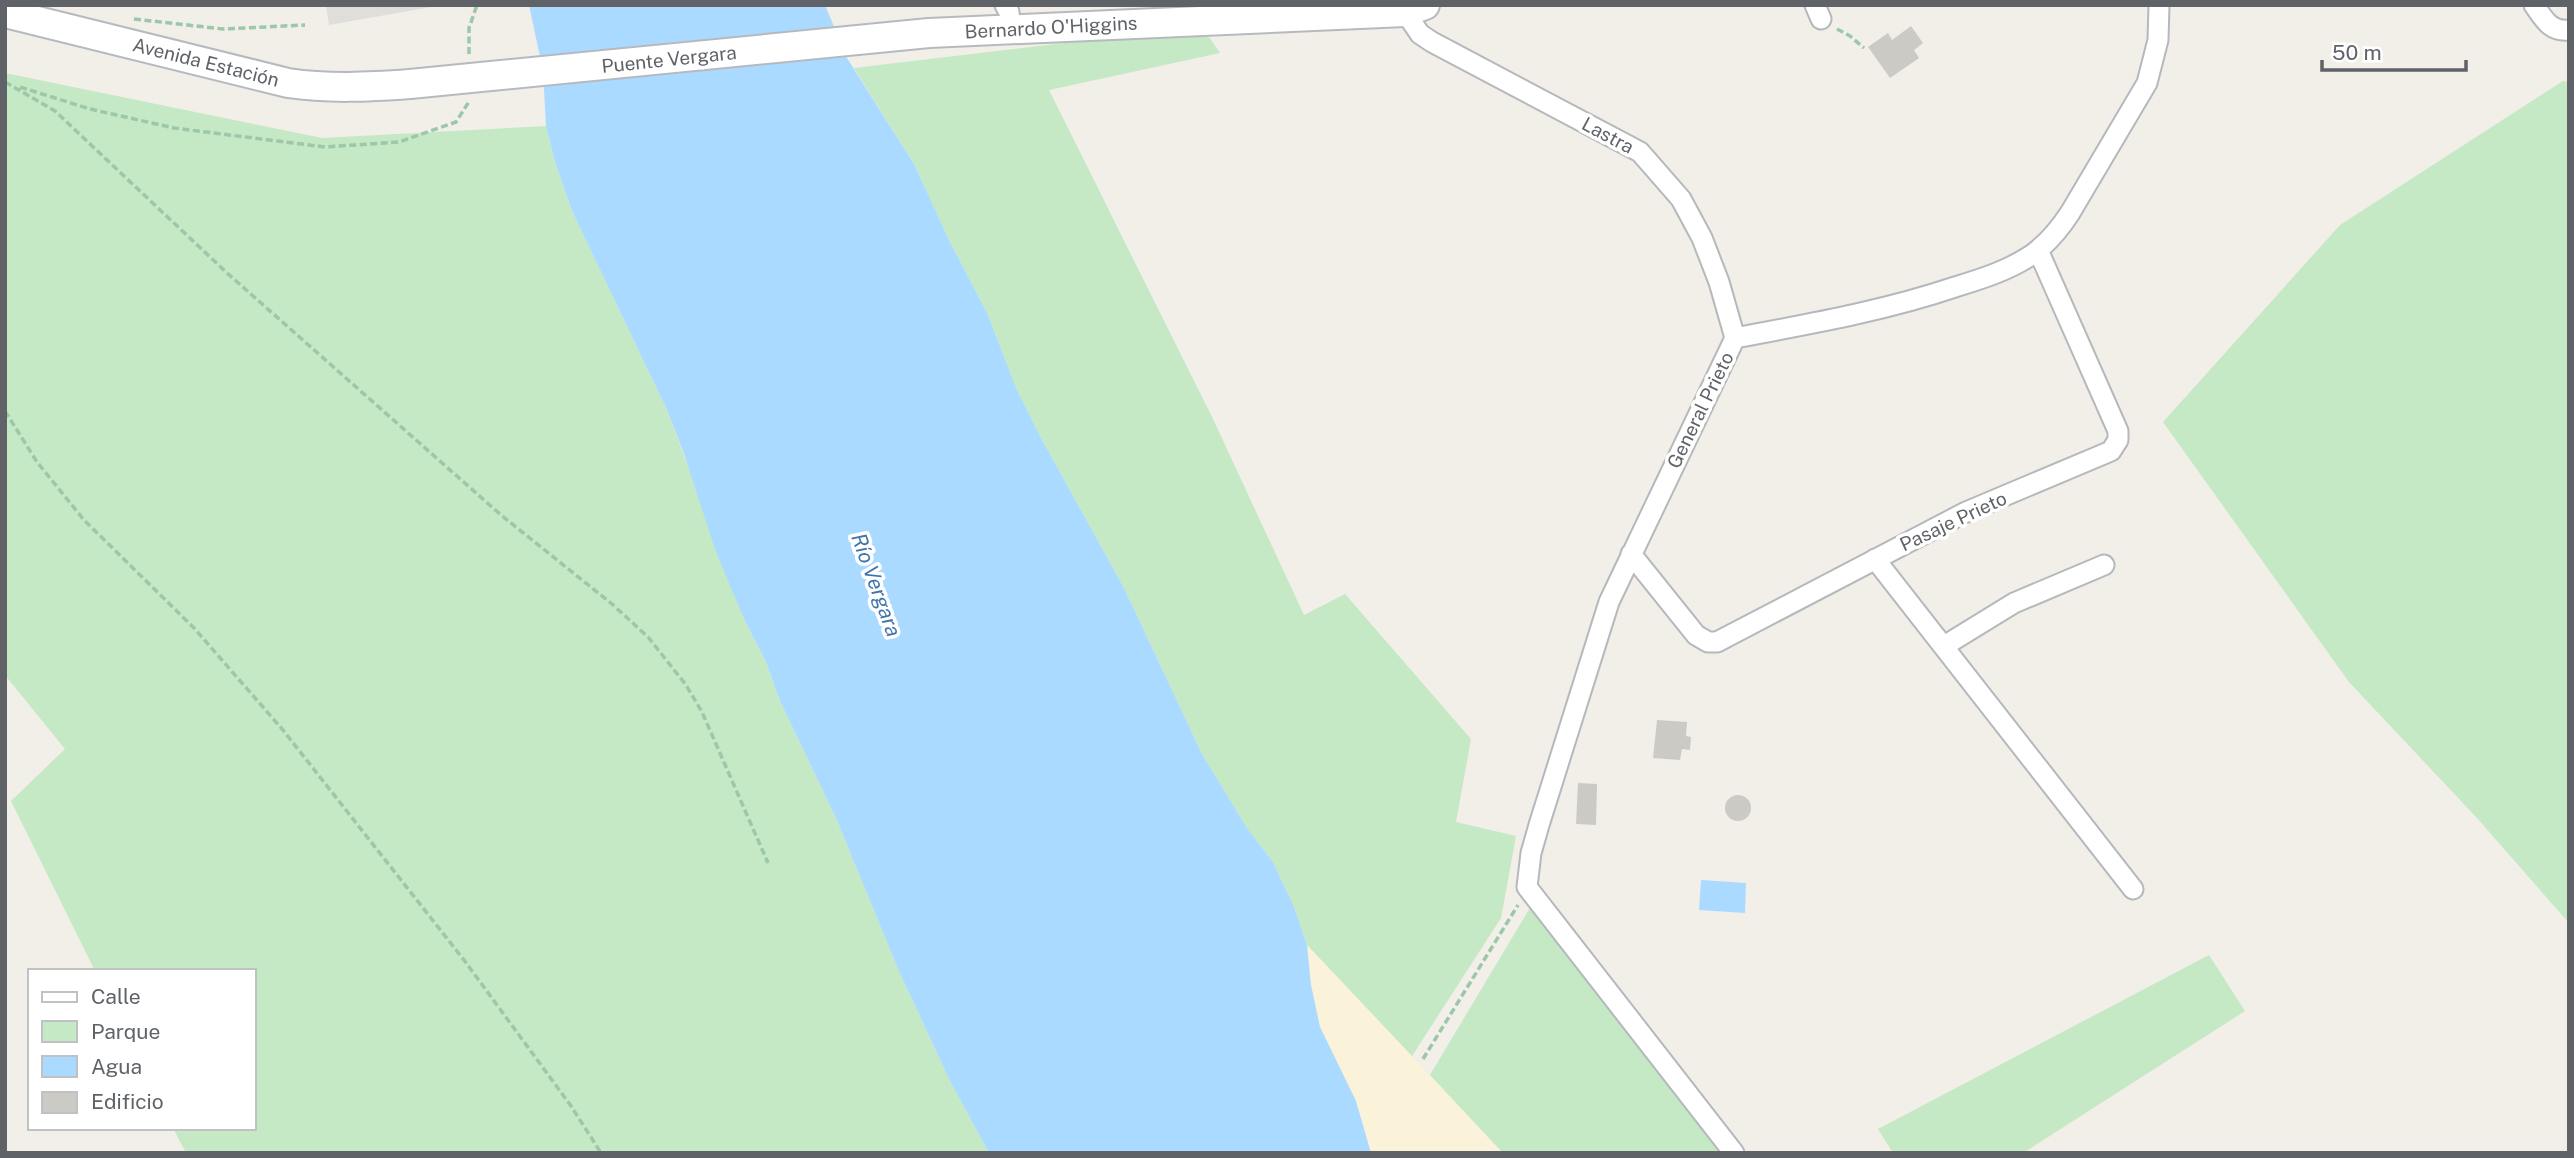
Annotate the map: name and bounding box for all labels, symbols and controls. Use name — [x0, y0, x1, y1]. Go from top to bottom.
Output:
street label: Bernardo O'Higgins — [964, 11, 1138, 43]
scale bar — [2322, 28, 2466, 72]
street label: Avenida Estación — [131, 33, 281, 91]
text: 50 m — [2332, 40, 2382, 65]
street label: Puente Vergara — [600, 41, 738, 77]
street label: Lastra — [1578, 112, 1638, 158]
street label: General Prieto — [1662, 348, 1738, 472]
street label: Pasaje Prieto — [1896, 487, 2010, 555]
water label: Río Vergara — [846, 530, 907, 640]
legend — [28, 969, 256, 1130]
text: Calle — [91, 984, 141, 1009]
text: Parque — [91, 1019, 160, 1044]
text: Agua — [91, 1054, 142, 1079]
text: Edificio — [91, 1089, 164, 1114]

